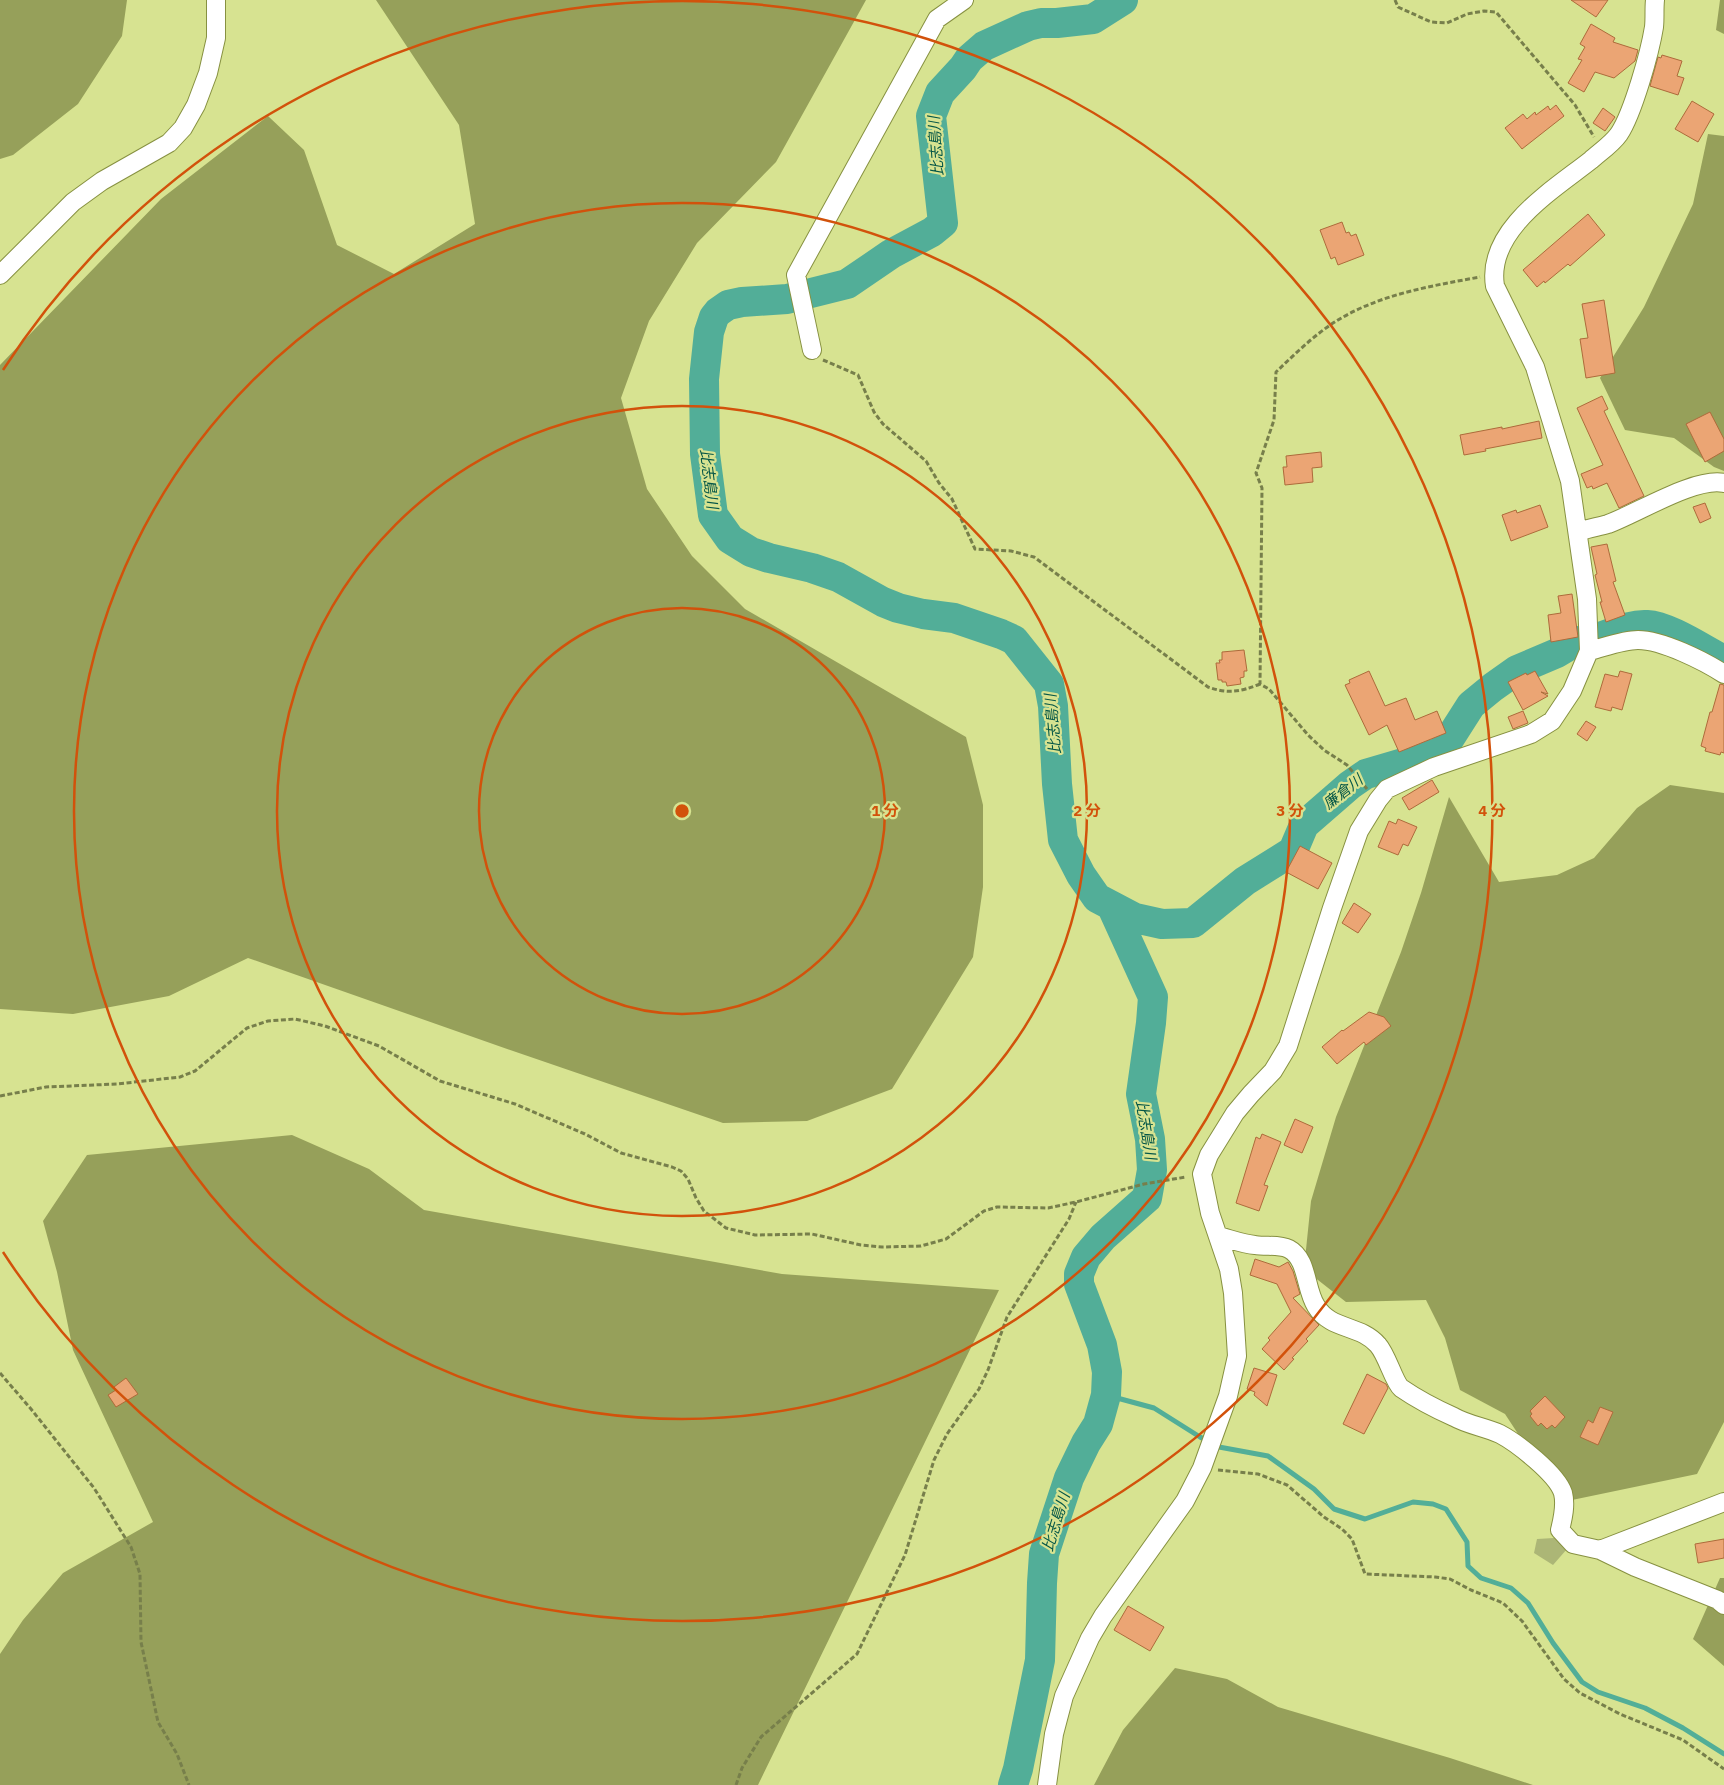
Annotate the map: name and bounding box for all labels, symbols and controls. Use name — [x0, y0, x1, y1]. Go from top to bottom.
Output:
water label: 比志島川 — [924, 113, 947, 177]
water label: 比志島川 — [696, 448, 723, 512]
water label: 比志島川 — [1040, 691, 1065, 755]
water label: 廉倉川 — [1319, 769, 1368, 813]
text: 1 分 — [871, 801, 899, 820]
text: 2 分 — [1073, 801, 1101, 820]
text: 3 分 — [1276, 801, 1304, 820]
text: 4 分 — [1478, 801, 1506, 820]
centre of rings — [673, 802, 691, 820]
water label: 比志島川 — [1132, 1099, 1161, 1163]
water label: 比志島川 — [1038, 1488, 1074, 1553]

